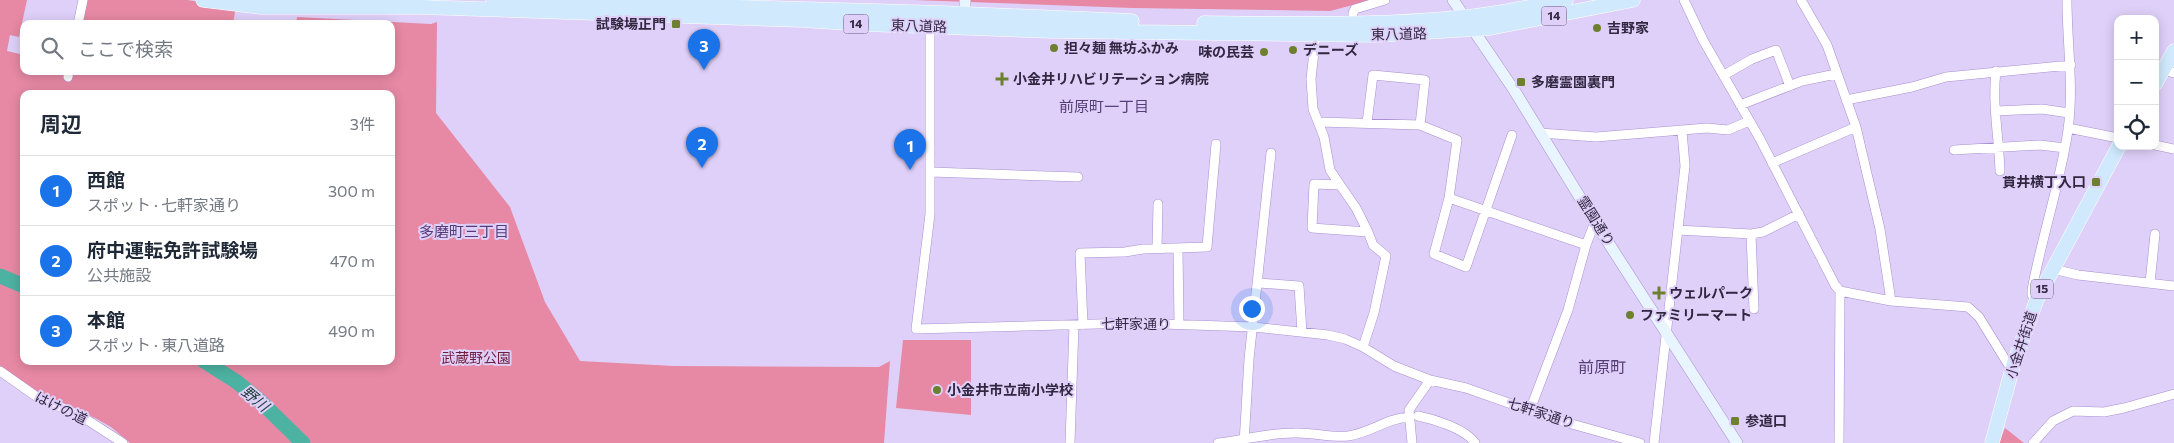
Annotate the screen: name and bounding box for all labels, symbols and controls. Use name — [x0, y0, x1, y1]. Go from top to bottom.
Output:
road number: 14 — [1542, 7, 1566, 26]
road number: 14 — [844, 14, 868, 34]
place label: 試験場正門 — [596, 15, 666, 32]
map controls — [2114, 15, 2159, 150]
button: + — [2114, 15, 2159, 60]
street label: 東八道路 — [891, 16, 947, 35]
marker: 試験場正門 — [670, 18, 682, 30]
place label: 吉野家 — [1607, 19, 1649, 36]
search box — [20, 20, 395, 75]
marker: 吉野家 — [1591, 22, 1603, 34]
street label: 東八道路 — [1371, 25, 1427, 42]
pin: 3 — [688, 29, 720, 70]
icon: search — [38, 34, 66, 62]
text: ここで検索 — [78, 37, 173, 60]
place label: 担々麺 無坊ふかみ — [1064, 39, 1179, 56]
place label: デニーズ — [1303, 41, 1358, 58]
marker: 担々麺 無坊ふかみ — [1048, 42, 1060, 54]
place label: 味の民芸 — [1198, 43, 1254, 60]
marker: デニーズ — [1287, 44, 1299, 56]
marker: 味の民芸 — [1258, 46, 1270, 58]
button: − — [2114, 60, 2159, 105]
place label: 小金井リハビリテーション病院 — [1013, 70, 1209, 87]
marker: 小金井リハビリテーション病院 — [995, 72, 1009, 86]
place label: 多磨霊園裏門 — [1531, 73, 1615, 90]
marker: 多磨霊園裏門 — [1515, 76, 1527, 88]
district label: 前原町一丁目 — [1059, 97, 1149, 115]
button: locate — [2114, 105, 2159, 150]
text: 周辺 — [40, 111, 82, 136]
text: 3件 — [350, 114, 375, 133]
pin: 2 — [686, 127, 718, 168]
pin: 1 — [894, 129, 926, 170]
text: 西館 — [87, 168, 125, 191]
place label: 貫井横丁入口 — [2002, 173, 2086, 190]
marker: 貫井横丁入口 — [2090, 176, 2102, 188]
text: 1 — [52, 181, 60, 200]
text: 300 m — [328, 181, 375, 200]
street label: 霊園通り — [1574, 192, 1618, 249]
text: スポット · 七軒家通り — [87, 195, 241, 214]
district label: 多磨町三丁目 — [419, 222, 509, 240]
text: 府中運転免許試験場 — [87, 238, 258, 261]
text: 2 — [51, 251, 61, 270]
text: 470 m — [330, 251, 375, 270]
text: 公共施設 — [87, 265, 151, 284]
road number: 15 — [2031, 280, 2053, 298]
place label: ウェルパーク — [1669, 284, 1753, 301]
marker: ウェルパーク — [1653, 287, 1665, 299]
your location — [1239, 296, 1265, 322]
place label: ファミリーマート — [1640, 306, 1752, 323]
text: 本館 — [87, 308, 125, 331]
marker: ファミリーマート — [1624, 309, 1636, 321]
street label: 小金井街道 — [2002, 309, 2039, 381]
street label: 七軒家通り — [1101, 315, 1171, 332]
text: 3 — [51, 321, 61, 340]
text: 490 m — [328, 321, 375, 340]
text: スポット · 東八道路 — [87, 335, 225, 354]
park label: 武蔵野公園 — [441, 349, 511, 366]
district label: 前原町 — [1578, 357, 1626, 376]
place label: 小金井市立南小学校 — [947, 381, 1073, 398]
water label: 野川 — [238, 382, 274, 416]
marker: 小金井市立南小学校 — [931, 384, 943, 396]
street label: はけの道 — [32, 388, 90, 427]
street label: 七軒家通り — [1505, 394, 1577, 431]
place label: 参道口 — [1745, 412, 1787, 429]
marker: 参道口 — [1729, 415, 1741, 427]

